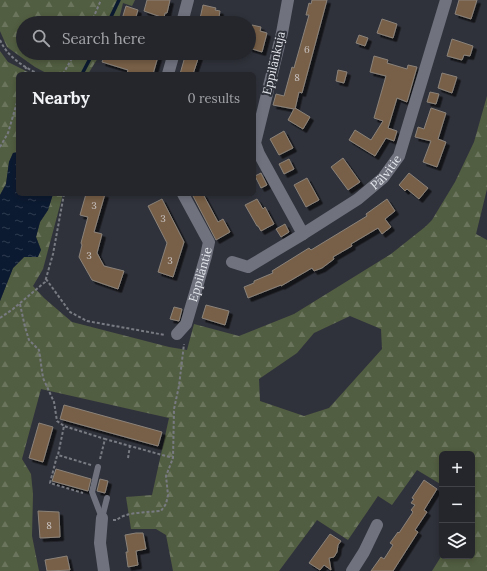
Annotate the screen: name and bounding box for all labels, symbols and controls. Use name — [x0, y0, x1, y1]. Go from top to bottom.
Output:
search box — [16, 16, 256, 60]
icon: search — [30, 27, 52, 49]
text: Search here — [62, 29, 145, 48]
street label: Eppilänkuja — [259, 30, 288, 96]
house number: 6 — [304, 43, 310, 56]
house number: 8 — [294, 71, 300, 84]
text: Nearby — [32, 87, 90, 109]
text: 0 results — [188, 90, 240, 107]
street label: Pälvitie — [367, 151, 405, 192]
house number: 3 — [91, 199, 97, 212]
house number: 3 — [160, 212, 166, 225]
street label: Eppiläntie — [185, 245, 215, 304]
house number: 3 — [86, 249, 92, 262]
house number: 3 — [167, 254, 173, 267]
map controls — [439, 451, 475, 559]
button: + — [439, 451, 475, 487]
button: − — [439, 487, 475, 523]
house number: 8 — [46, 519, 52, 532]
button: layers — [439, 523, 475, 559]

